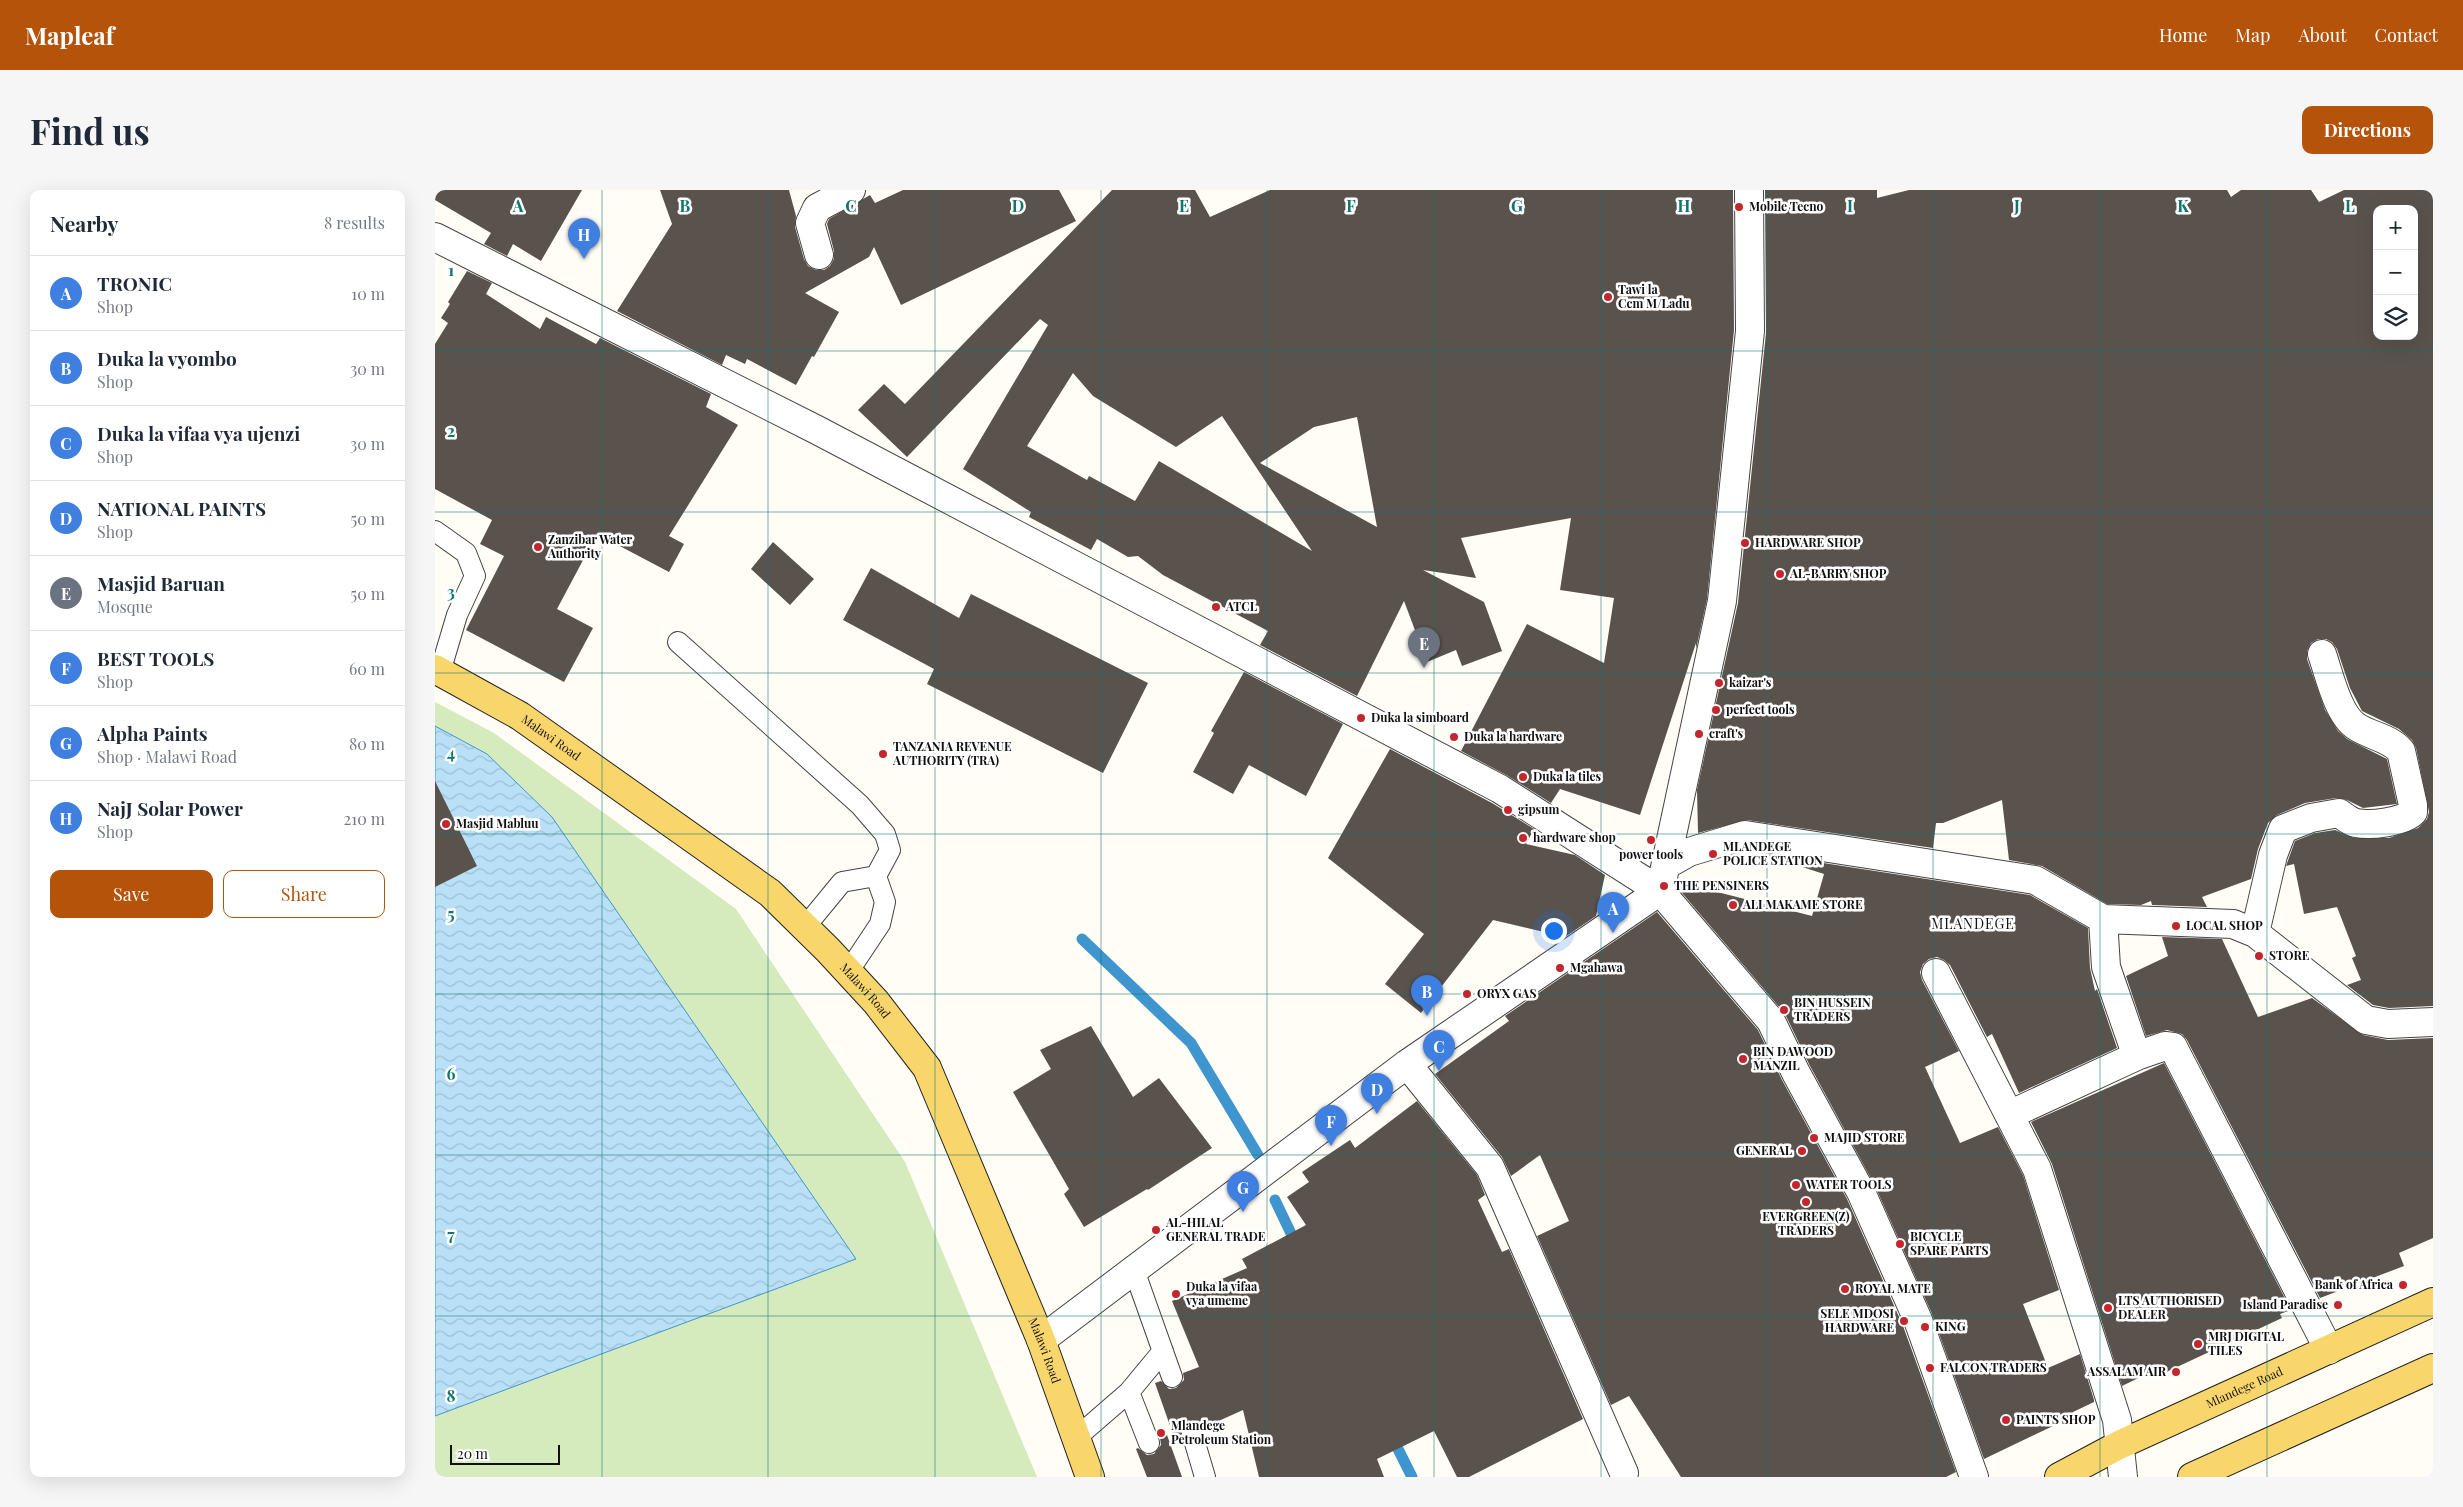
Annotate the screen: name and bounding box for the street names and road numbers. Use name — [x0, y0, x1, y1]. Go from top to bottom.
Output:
street label: Malawi Road — [519, 711, 584, 764]
street label: Malawi Road — [837, 959, 895, 1021]
street label: Malawi Road — [1026, 1315, 1065, 1385]
street label: Mlandege Road — [2203, 1362, 2285, 1411]

